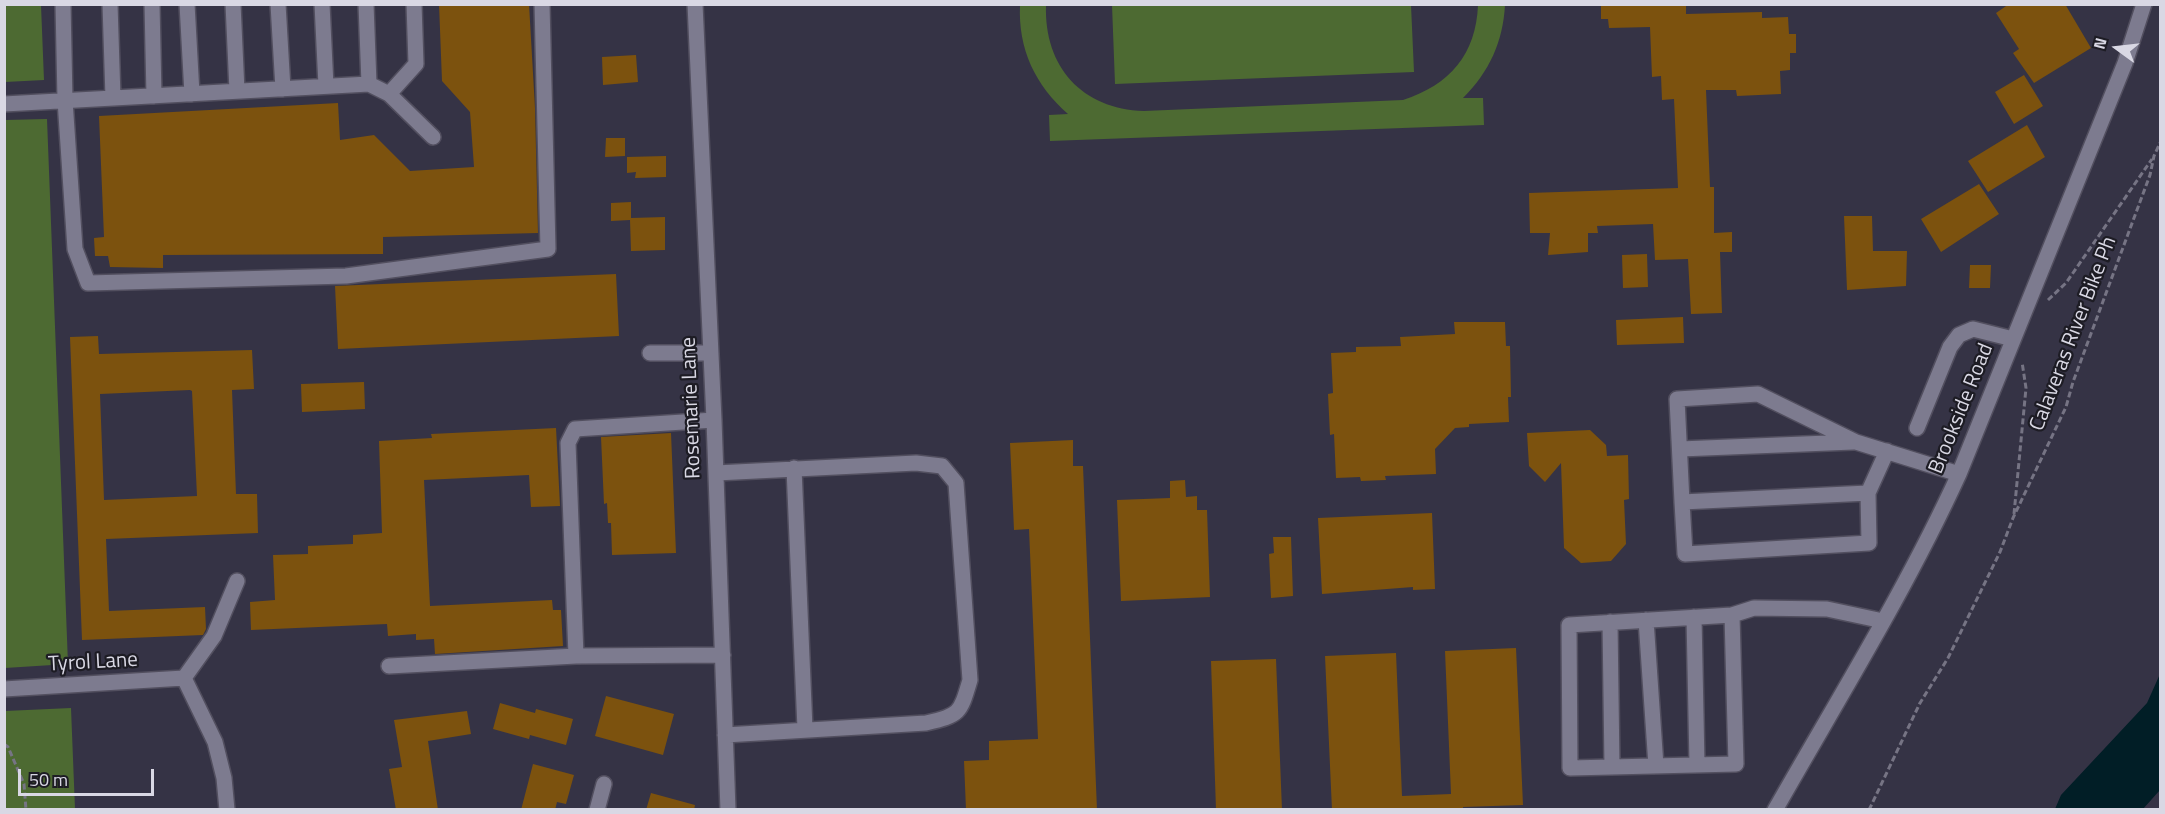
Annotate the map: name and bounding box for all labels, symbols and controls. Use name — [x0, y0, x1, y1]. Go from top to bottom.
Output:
north arrow — [2087, 18, 2147, 78]
text: N — [2087, 35, 2113, 52]
street label: Calaveras River Bike Ph — [2025, 233, 2123, 435]
street label: Rosemarie Lane — [677, 337, 707, 479]
street label: Brookside Road — [1924, 340, 2000, 478]
street label: Tyrol Lane — [47, 648, 139, 678]
scale bar — [21, 757, 158, 795]
text: 50 m — [29, 766, 68, 793]

